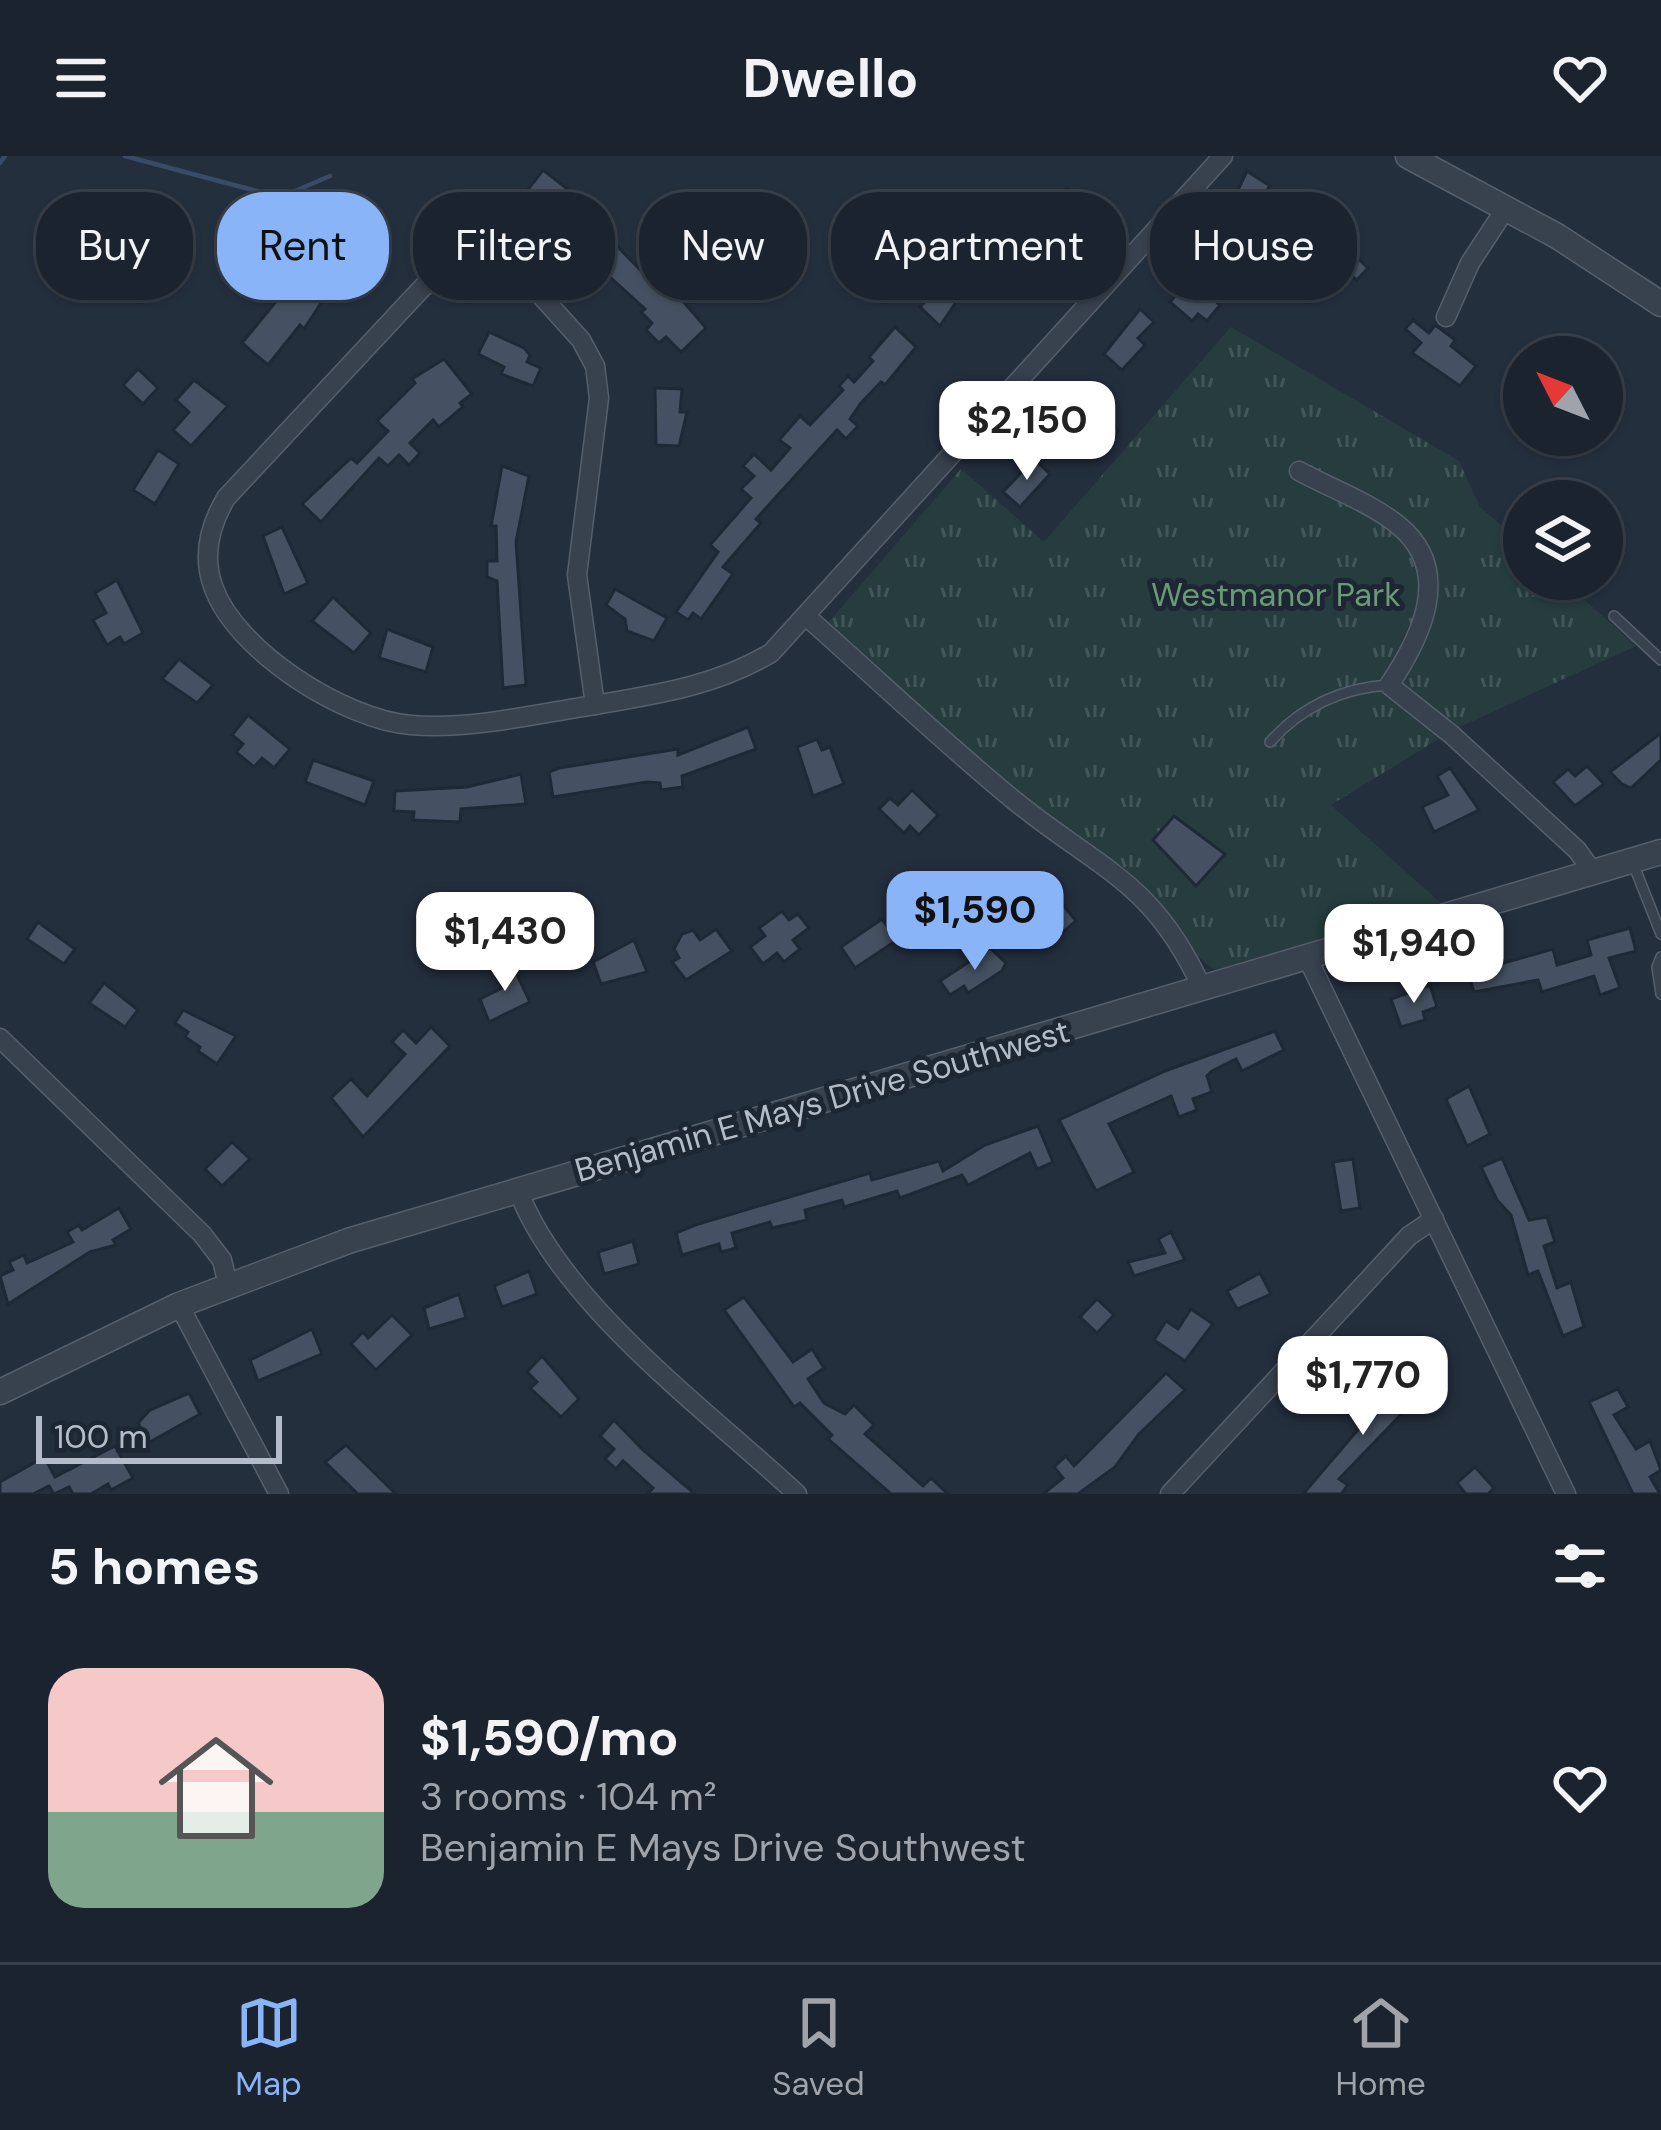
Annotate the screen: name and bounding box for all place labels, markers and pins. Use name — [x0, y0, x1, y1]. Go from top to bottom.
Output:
pin: $2,150 — [929, 381, 1125, 483]
pin: $1,590 — [877, 871, 1073, 973]
pin: $1,430 — [407, 892, 603, 994]
pin: $1,940 — [1316, 904, 1512, 1006]
pin: $1,770 — [1265, 1336, 1461, 1438]

